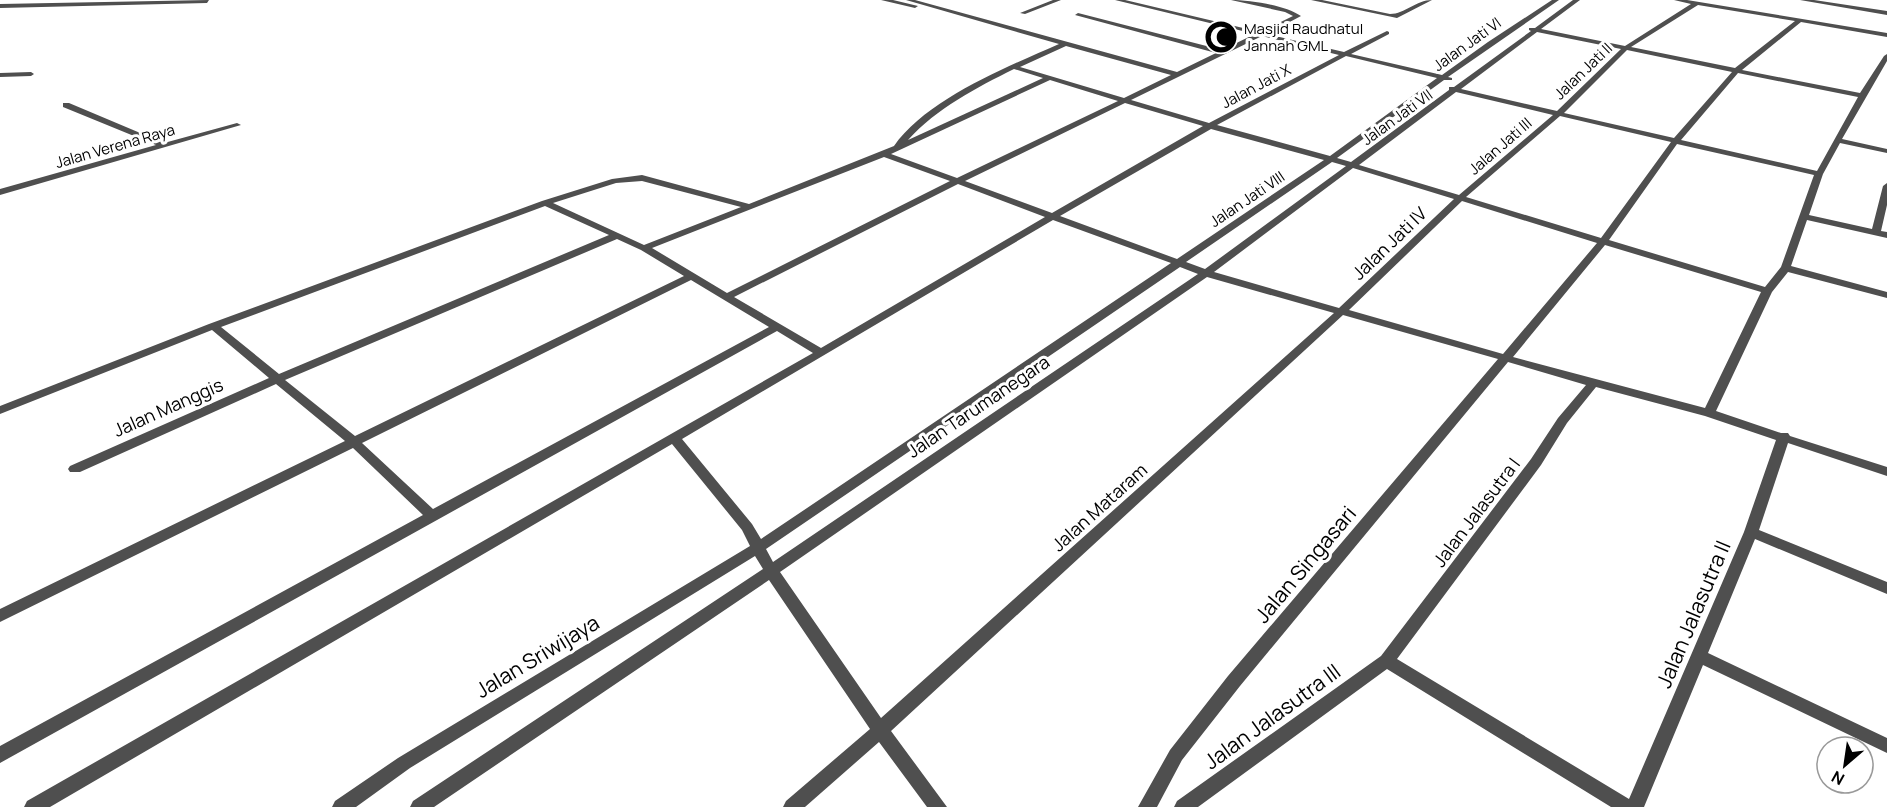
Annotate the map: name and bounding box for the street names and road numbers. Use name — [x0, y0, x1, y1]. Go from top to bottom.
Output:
street label: Jalan Jati VI — [1429, 12, 1505, 76]
street label: Jalan Jati II — [1549, 38, 1617, 104]
street label: Jalan Jati X — [1218, 59, 1294, 113]
street label: Jalan Jati VII — [1357, 84, 1437, 150]
street label: Jalan Jati III — [1464, 113, 1536, 179]
street label: Jalan Verena Raya — [53, 119, 177, 173]
street label: Jalan Jati VIII — [1205, 166, 1289, 232]
street label: Jalan Jati IV — [1346, 201, 1432, 285]
street label: Jalan Tarumanegara — [902, 349, 1054, 463]
street label: Jalan Manggis — [109, 372, 227, 442]
street label: Jalan Jalasutra I — [1427, 453, 1525, 571]
street label: Jalan Mataram — [1046, 458, 1152, 556]
street label: Jalan Singasari — [1248, 500, 1362, 628]
street label: Jalan Jalasutra II — [1649, 536, 1737, 692]
street label: Jalan Sriwijaya — [470, 608, 604, 704]
street label: Jalan Jalasutra III — [1198, 657, 1346, 775]

